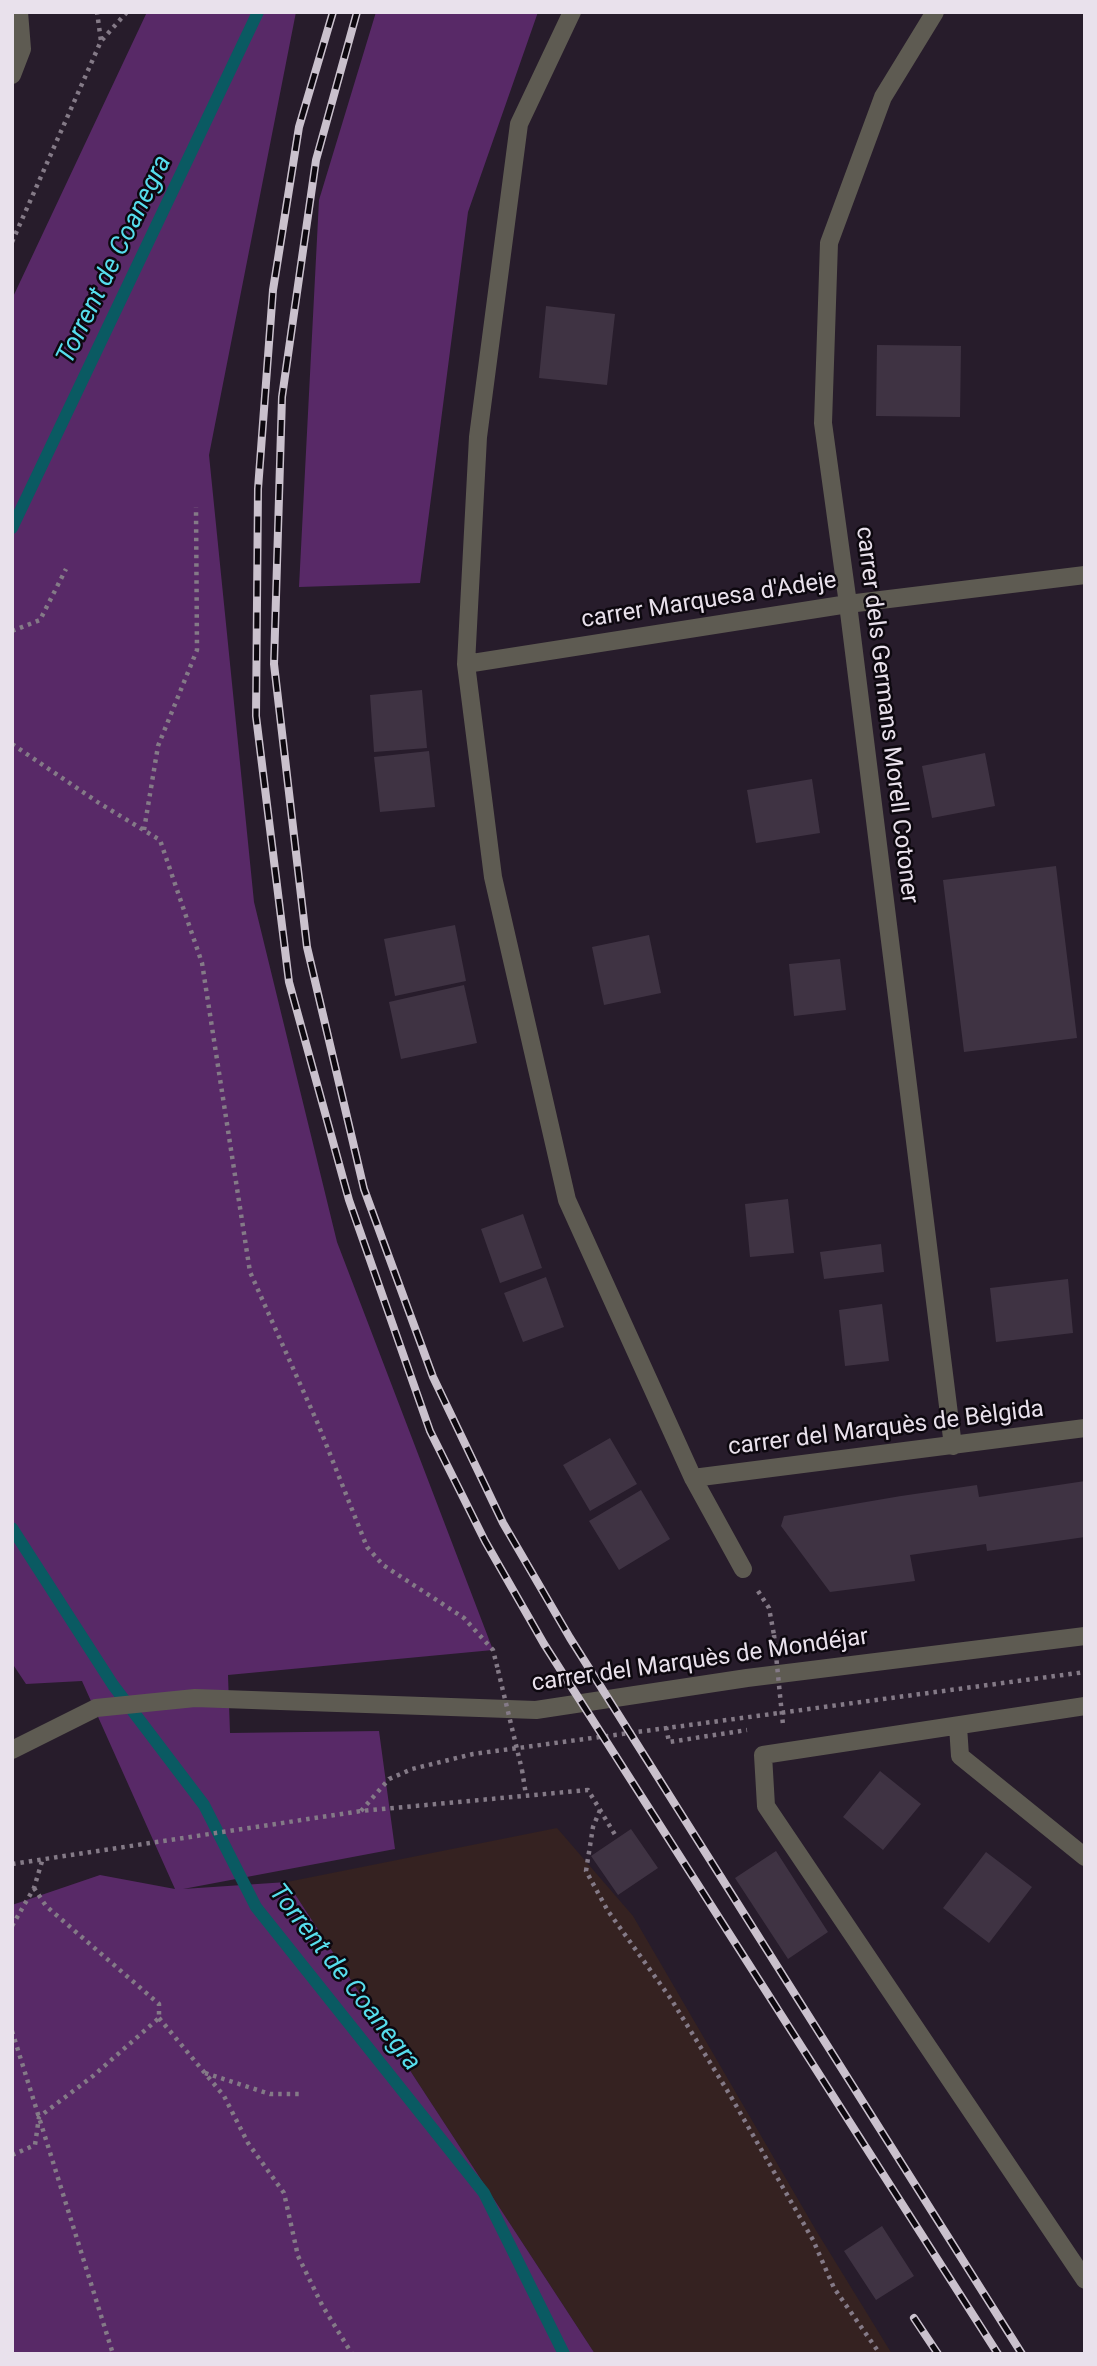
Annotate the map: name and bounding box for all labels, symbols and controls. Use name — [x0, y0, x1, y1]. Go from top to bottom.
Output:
water label: Torrent de Coanegra — [51, 150, 179, 370]
street label: carrer dels Germans Morell Cotoner — [849, 525, 923, 905]
street label: carrer Marquesa d'Adeje — [579, 567, 839, 635]
street label: carrer del Marquès de Bèlgida — [726, 1395, 1046, 1463]
street label: carrer del Marquès de Mondéjar — [530, 1623, 870, 1699]
water label: Torrent de Coanegra — [261, 1878, 427, 2078]

